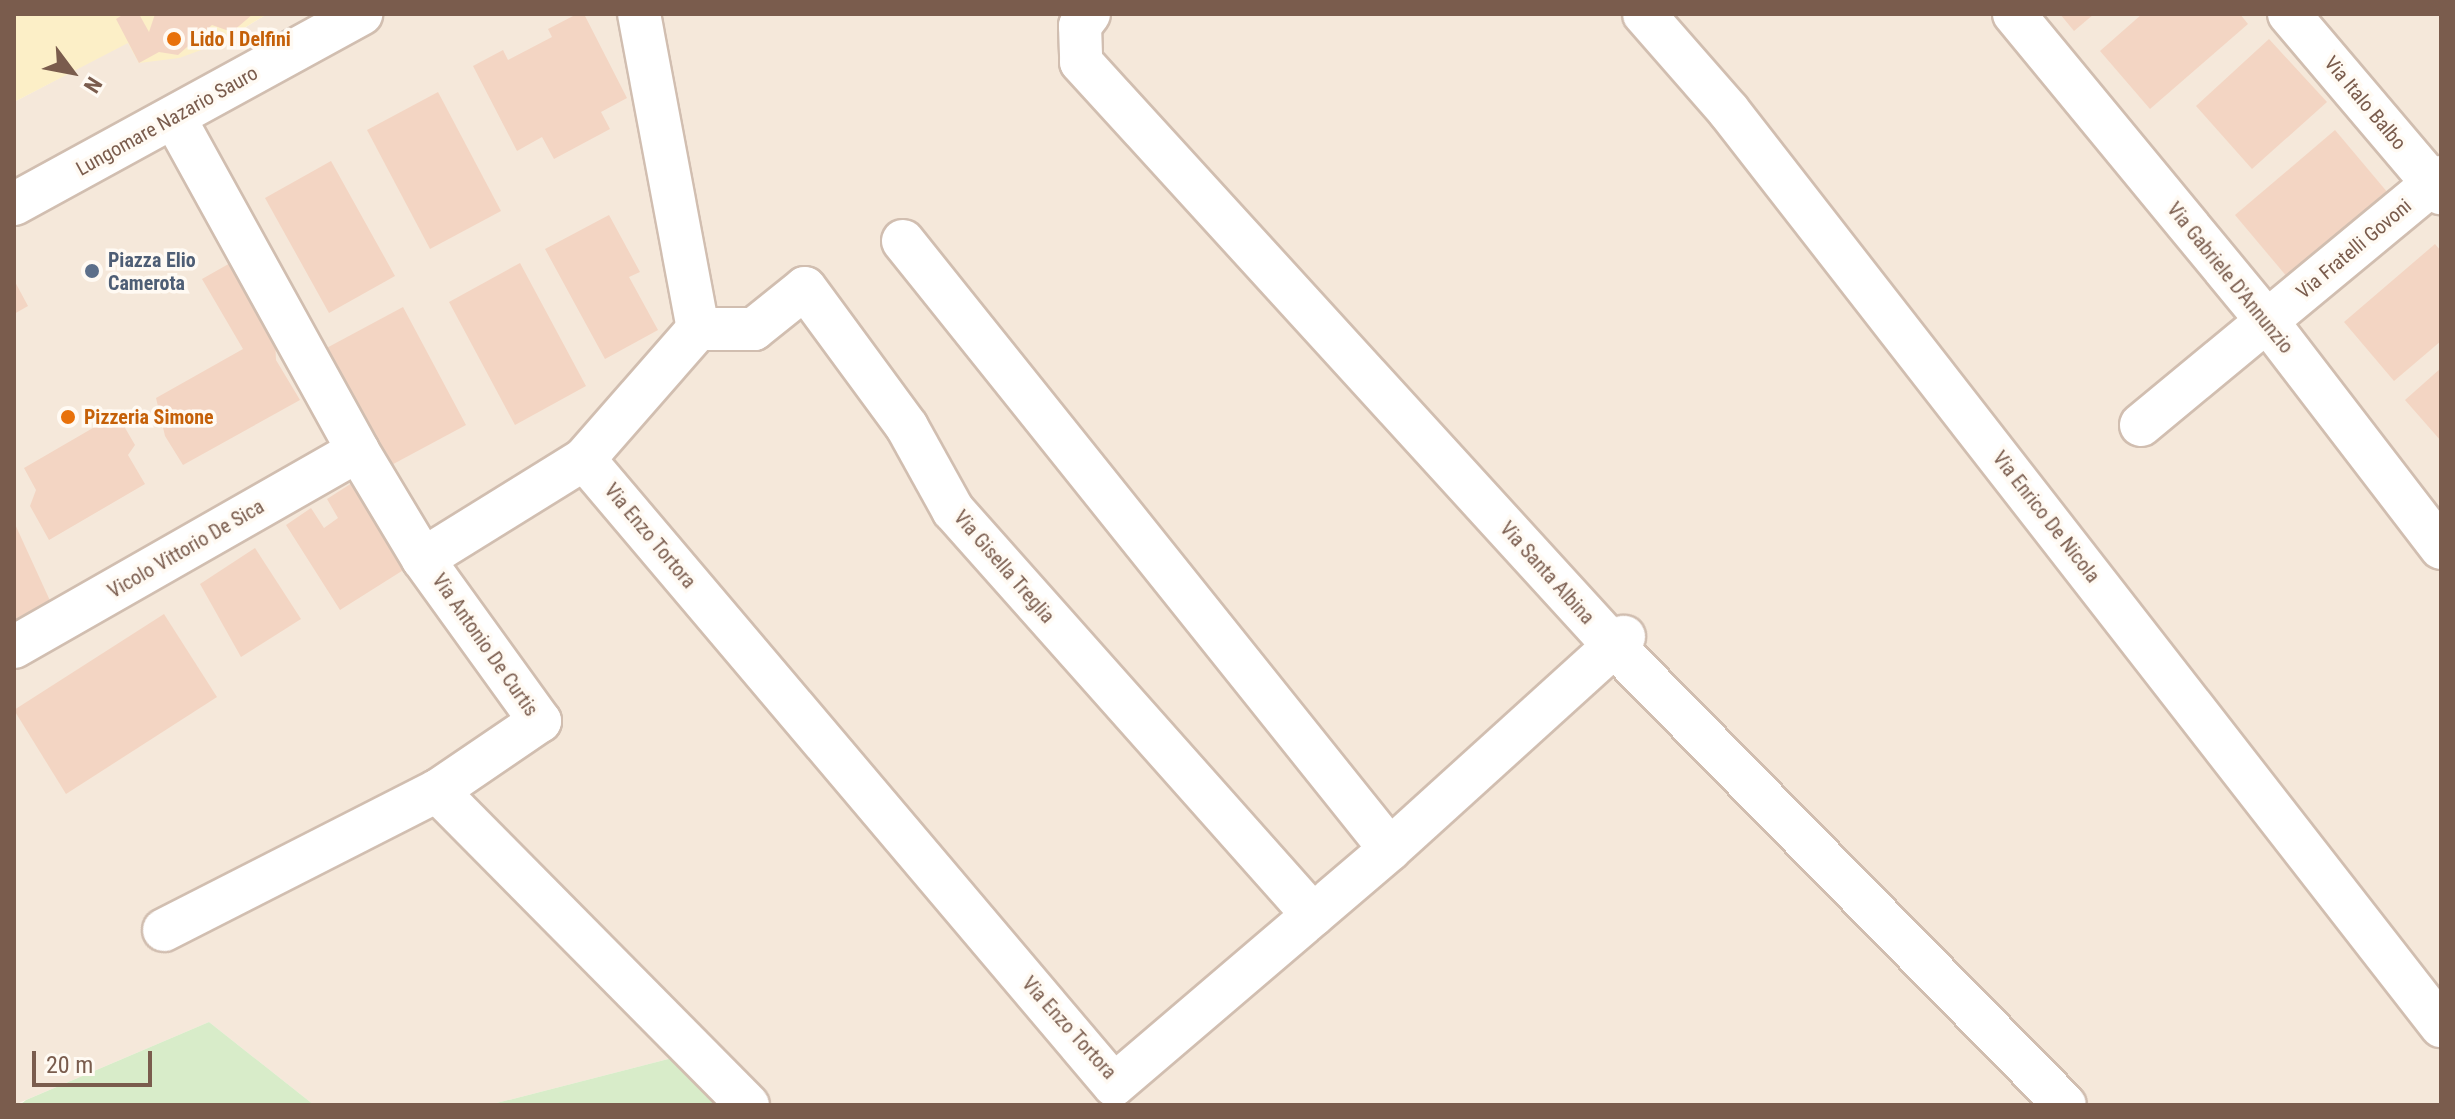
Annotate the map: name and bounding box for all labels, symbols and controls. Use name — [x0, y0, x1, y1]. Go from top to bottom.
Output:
place label: Lido I Delfini — [190, 27, 291, 51]
marker: Lido I Delfini — [165, 30, 183, 48]
north arrow — [32, 32, 112, 112]
street label: Via Italo Balbo — [2319, 51, 2411, 155]
street label: Lungomare Nazario Sauro — [72, 61, 262, 181]
street label: Via Fratelli Govoni — [2292, 194, 2416, 304]
street label: Via Gabriele D'Annunzio — [2162, 198, 2298, 358]
place label: Piazza Elio Camerota — [108, 248, 196, 295]
marker: Piazza Elio Camerota — [83, 262, 101, 280]
place label: Pizzeria Simone — [84, 405, 214, 429]
marker: Pizzeria Simone — [59, 408, 77, 426]
street label: Via Enrico De Nicola — [1987, 447, 2105, 587]
street label: Via Enzo Tortora — [599, 479, 701, 593]
street label: Vicolo Vittorio De Sica — [104, 495, 268, 603]
street label: Via Gisella Treglia — [948, 506, 1060, 628]
street label: Via Santa Albina — [1495, 517, 1599, 629]
street label: Via Antonio De Curtis — [427, 569, 543, 721]
street label: Via Enzo Tortora — [1017, 972, 1121, 1084]
scale bar — [36, 1035, 156, 1085]
text: 20 m — [46, 1051, 93, 1079]

